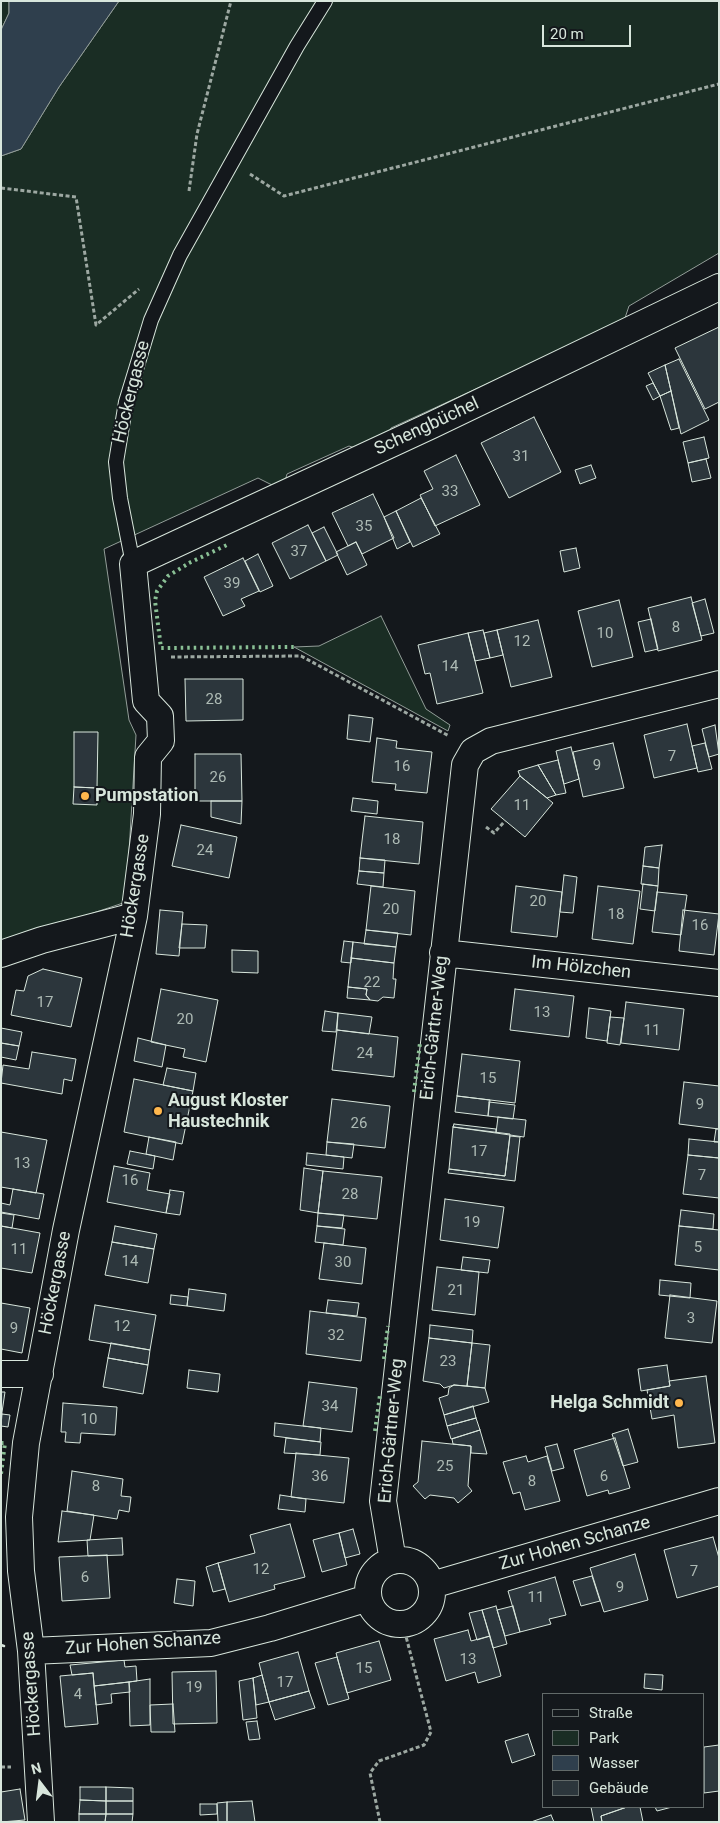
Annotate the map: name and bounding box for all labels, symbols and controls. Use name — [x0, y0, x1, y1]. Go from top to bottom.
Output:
scale bar — [545, 15, 634, 47]
text: 20 m — [550, 25, 584, 43]
street label: Höckergasse — [109, 338, 155, 446]
street label: Schengbüchel — [371, 393, 483, 461]
house number: 31 — [513, 448, 529, 466]
house number: 33 — [442, 483, 458, 501]
house number: 35 — [356, 518, 372, 536]
house number: 37 — [291, 543, 307, 561]
house number: 39 — [224, 575, 240, 593]
house number: 8 — [672, 619, 680, 637]
house number: 10 — [597, 625, 613, 643]
house number: 12 — [514, 633, 530, 651]
house number: 14 — [442, 658, 458, 676]
house number: 28 — [206, 691, 222, 709]
house number: 7 — [668, 748, 676, 766]
house number: 9 — [593, 757, 601, 775]
house number: 16 — [394, 758, 410, 776]
house number: 26 — [210, 769, 226, 787]
place label: Pumpstation — [95, 785, 198, 807]
marker: Pumpstation — [79, 790, 91, 802]
house number: 11 — [514, 797, 530, 815]
house number: 18 — [384, 831, 400, 849]
street label: Höckergasse — [117, 832, 155, 940]
house number: 24 — [197, 842, 213, 860]
house number: 20 — [530, 893, 546, 911]
house number: 20 — [383, 901, 399, 919]
house number: 18 — [608, 906, 624, 924]
house number: 16 — [692, 917, 708, 935]
street label: Im Hölzchen — [530, 952, 632, 984]
street label: Erich-Gärtner-Weg — [417, 955, 453, 1101]
house number: 22 — [364, 974, 380, 992]
house number: 17 — [37, 994, 53, 1012]
house number: 13 — [534, 1004, 550, 1022]
house number: 20 — [177, 1011, 193, 1029]
house number: 11 — [644, 1022, 660, 1040]
house number: 24 — [357, 1045, 373, 1063]
house number: 15 — [480, 1070, 496, 1088]
place label: August Kloster Haustechnik — [168, 1090, 288, 1132]
house number: 9 — [696, 1096, 704, 1114]
marker: August Kloster Haustechnik — [152, 1105, 164, 1117]
house number: 26 — [351, 1115, 367, 1133]
house number: 17 — [471, 1143, 487, 1161]
house number: 13 — [14, 1155, 30, 1173]
house number: 7 — [698, 1167, 706, 1185]
house number: 16 — [122, 1172, 138, 1190]
house number: 28 — [342, 1186, 358, 1204]
house number: 19 — [464, 1214, 480, 1232]
street label: Höckergasse — [35, 1229, 77, 1337]
house number: 5 — [694, 1239, 702, 1257]
house number: 11 — [11, 1241, 27, 1259]
house number: 14 — [122, 1253, 138, 1271]
house number: 30 — [335, 1254, 351, 1272]
house number: 21 — [448, 1282, 464, 1300]
house number: 3 — [687, 1310, 695, 1328]
house number: 12 — [114, 1318, 130, 1336]
house number: 9 — [10, 1320, 18, 1338]
house number: 32 — [328, 1327, 344, 1345]
house number: 23 — [440, 1353, 456, 1371]
street label: Erich-Gärtner-Weg — [375, 1358, 409, 1504]
place label: Helga Schmidt — [550, 1392, 669, 1414]
marker: Helga Schmidt — [673, 1397, 685, 1409]
house number: 34 — [322, 1398, 338, 1416]
house number: 10 — [81, 1411, 97, 1429]
house number: 25 — [437, 1458, 453, 1476]
house number: 36 — [312, 1468, 328, 1486]
house number: 6 — [600, 1468, 608, 1486]
house number: 8 — [528, 1473, 536, 1491]
house number: 8 — [92, 1478, 100, 1496]
street label: Zur Hohen Schanze — [497, 1512, 653, 1576]
house number: 12 — [253, 1561, 269, 1579]
house number: 7 — [690, 1563, 698, 1581]
house number: 6 — [81, 1569, 89, 1587]
house number: 9 — [616, 1579, 624, 1597]
house number: 11 — [528, 1589, 544, 1607]
street label: Zur Hohen Schanze — [64, 1628, 222, 1660]
street label: Höckergasse — [18, 1631, 46, 1737]
house number: 13 — [460, 1651, 476, 1669]
house number: 15 — [356, 1660, 372, 1678]
house number: 17 — [277, 1674, 293, 1692]
house number: 19 — [186, 1679, 202, 1697]
house number: 4 — [74, 1686, 82, 1704]
legend — [542, 1693, 705, 1808]
text: Straße — [589, 1704, 633, 1722]
text: Park — [589, 1729, 619, 1747]
text: Wasser — [589, 1754, 639, 1772]
north arrow — [15, 1758, 65, 1808]
text: N — [29, 1760, 43, 1778]
text: Gebäude — [589, 1779, 648, 1797]

